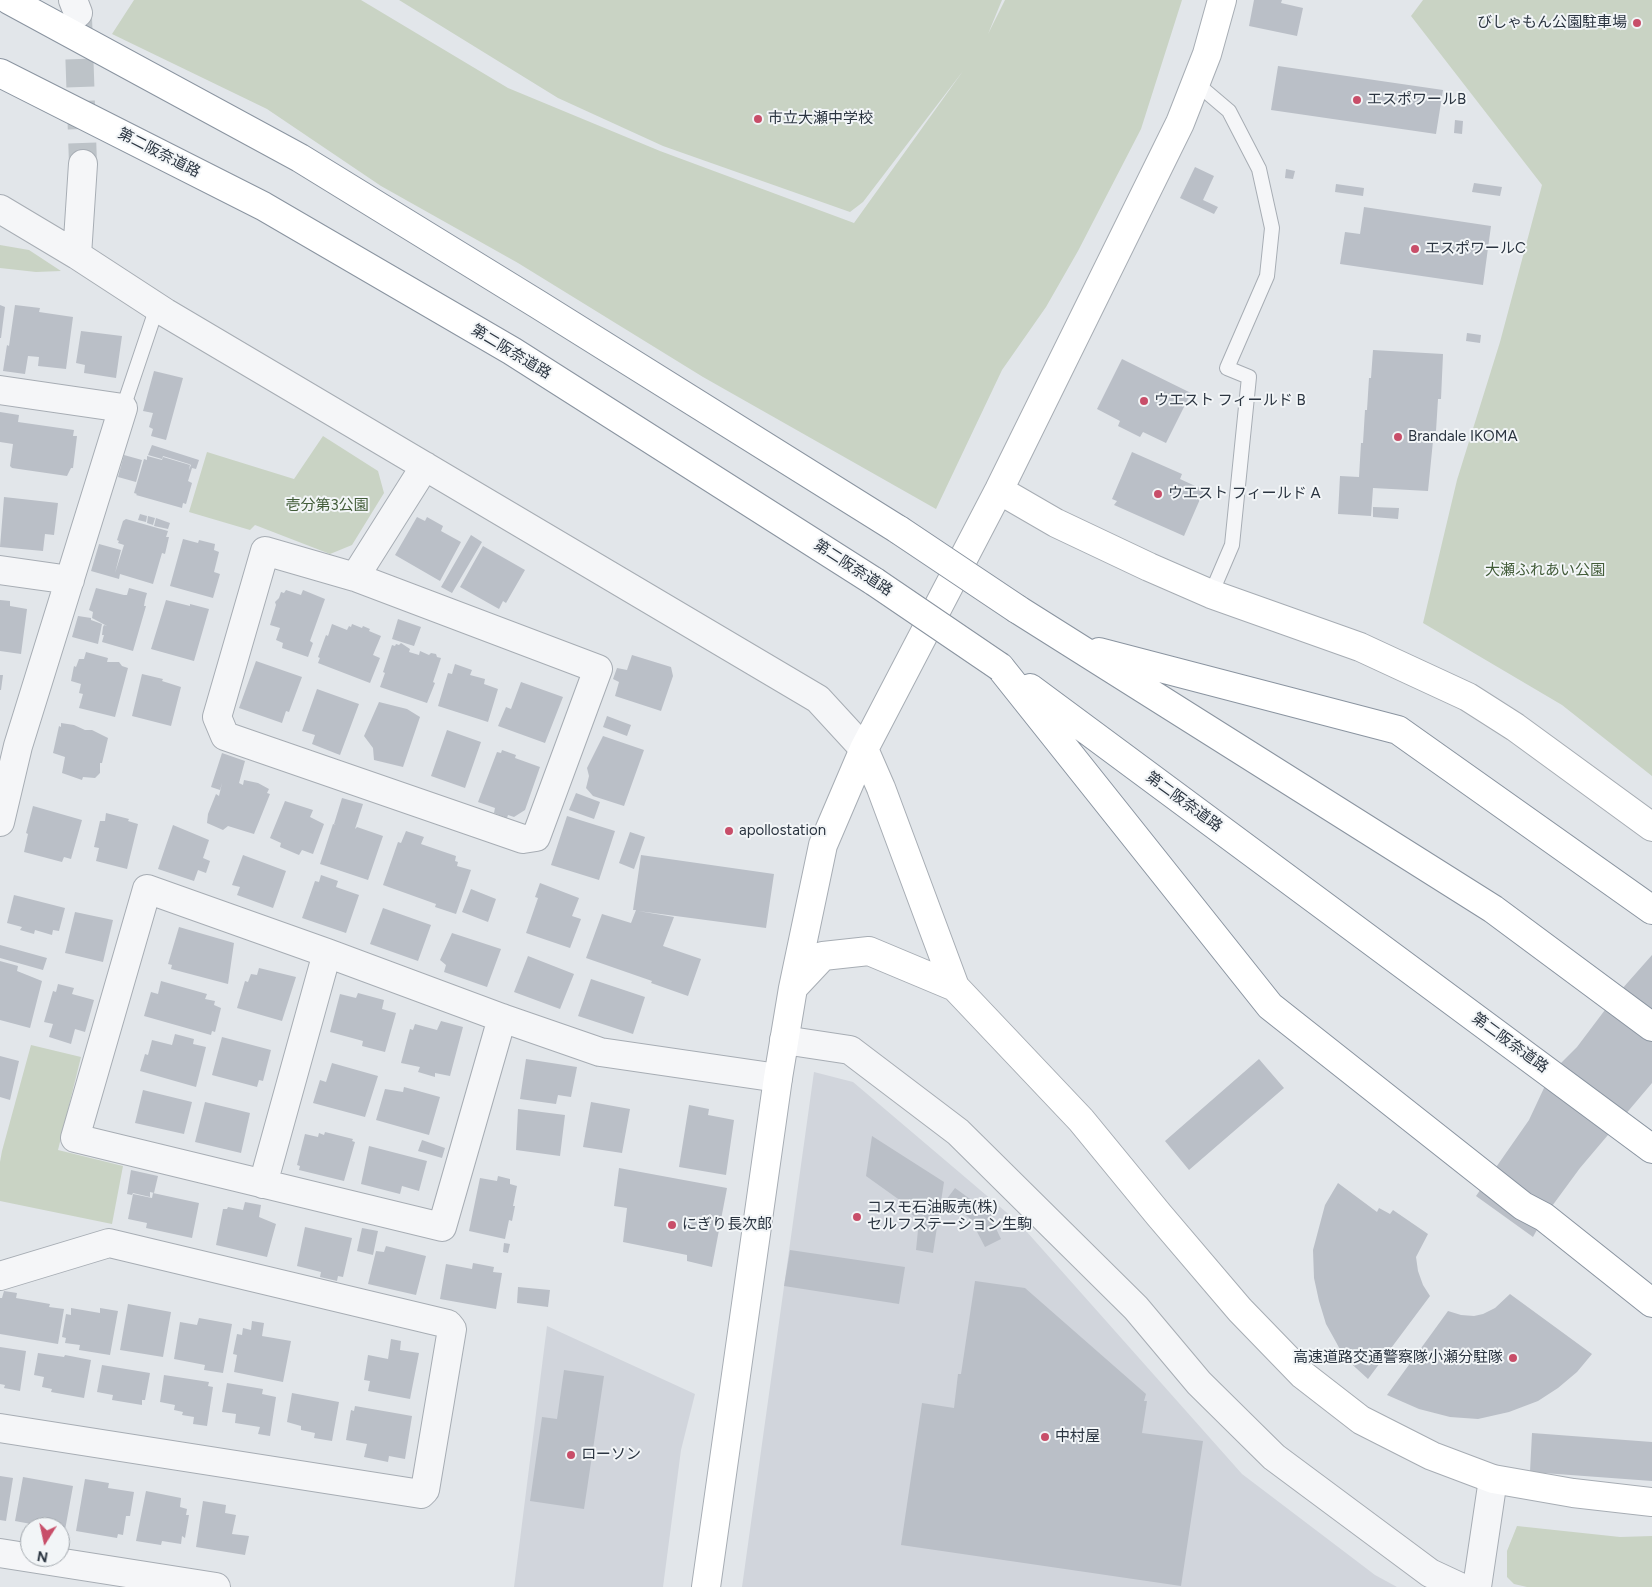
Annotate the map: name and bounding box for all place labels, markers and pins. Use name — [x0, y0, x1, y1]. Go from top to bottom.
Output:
place label: びしゃもん公園駐車場 — [1477, 14, 1627, 32]
marker: びしゃもん公園駐車場 — [1631, 17, 1643, 29]
place label: エスポワールB — [1367, 91, 1466, 109]
marker: エスポワールB — [1351, 94, 1363, 106]
place label: 市立大瀬中学校 — [768, 110, 873, 128]
marker: 市立大瀬中学校 — [752, 113, 764, 125]
place label: エスポワールC — [1425, 240, 1526, 258]
marker: エスポワールC — [1409, 243, 1421, 255]
place label: ウエスト フィールド B — [1154, 392, 1306, 410]
marker: ウエスト フィールド B — [1138, 395, 1150, 407]
place label: Brandale IKOMA — [1408, 428, 1518, 446]
marker: Brandale IKOMA — [1392, 431, 1404, 443]
place label: ウエスト フィールド A — [1168, 485, 1321, 503]
marker: ウエスト フィールド A — [1152, 488, 1164, 500]
place label: apollostation — [739, 822, 826, 840]
marker: apollostation — [723, 825, 735, 837]
place label: コスモ石油販売(株) セルフステーション生駒 — [867, 1199, 1032, 1234]
marker: コスモ石油販売(株) セルフステーション生駒 — [851, 1211, 863, 1223]
place label: にぎり長次郎 — [682, 1216, 772, 1234]
marker: にぎり長次郎 — [666, 1219, 678, 1231]
place label: 高速道路交通警察隊小瀬分駐隊 — [1293, 1349, 1503, 1367]
marker: 高速道路交通警察隊小瀬分駐隊 — [1507, 1352, 1519, 1364]
place label: 中村屋 — [1055, 1428, 1100, 1446]
marker: 中村屋 — [1039, 1431, 1051, 1443]
place label: ローソン — [581, 1446, 641, 1464]
marker: ローソン — [565, 1449, 577, 1461]

